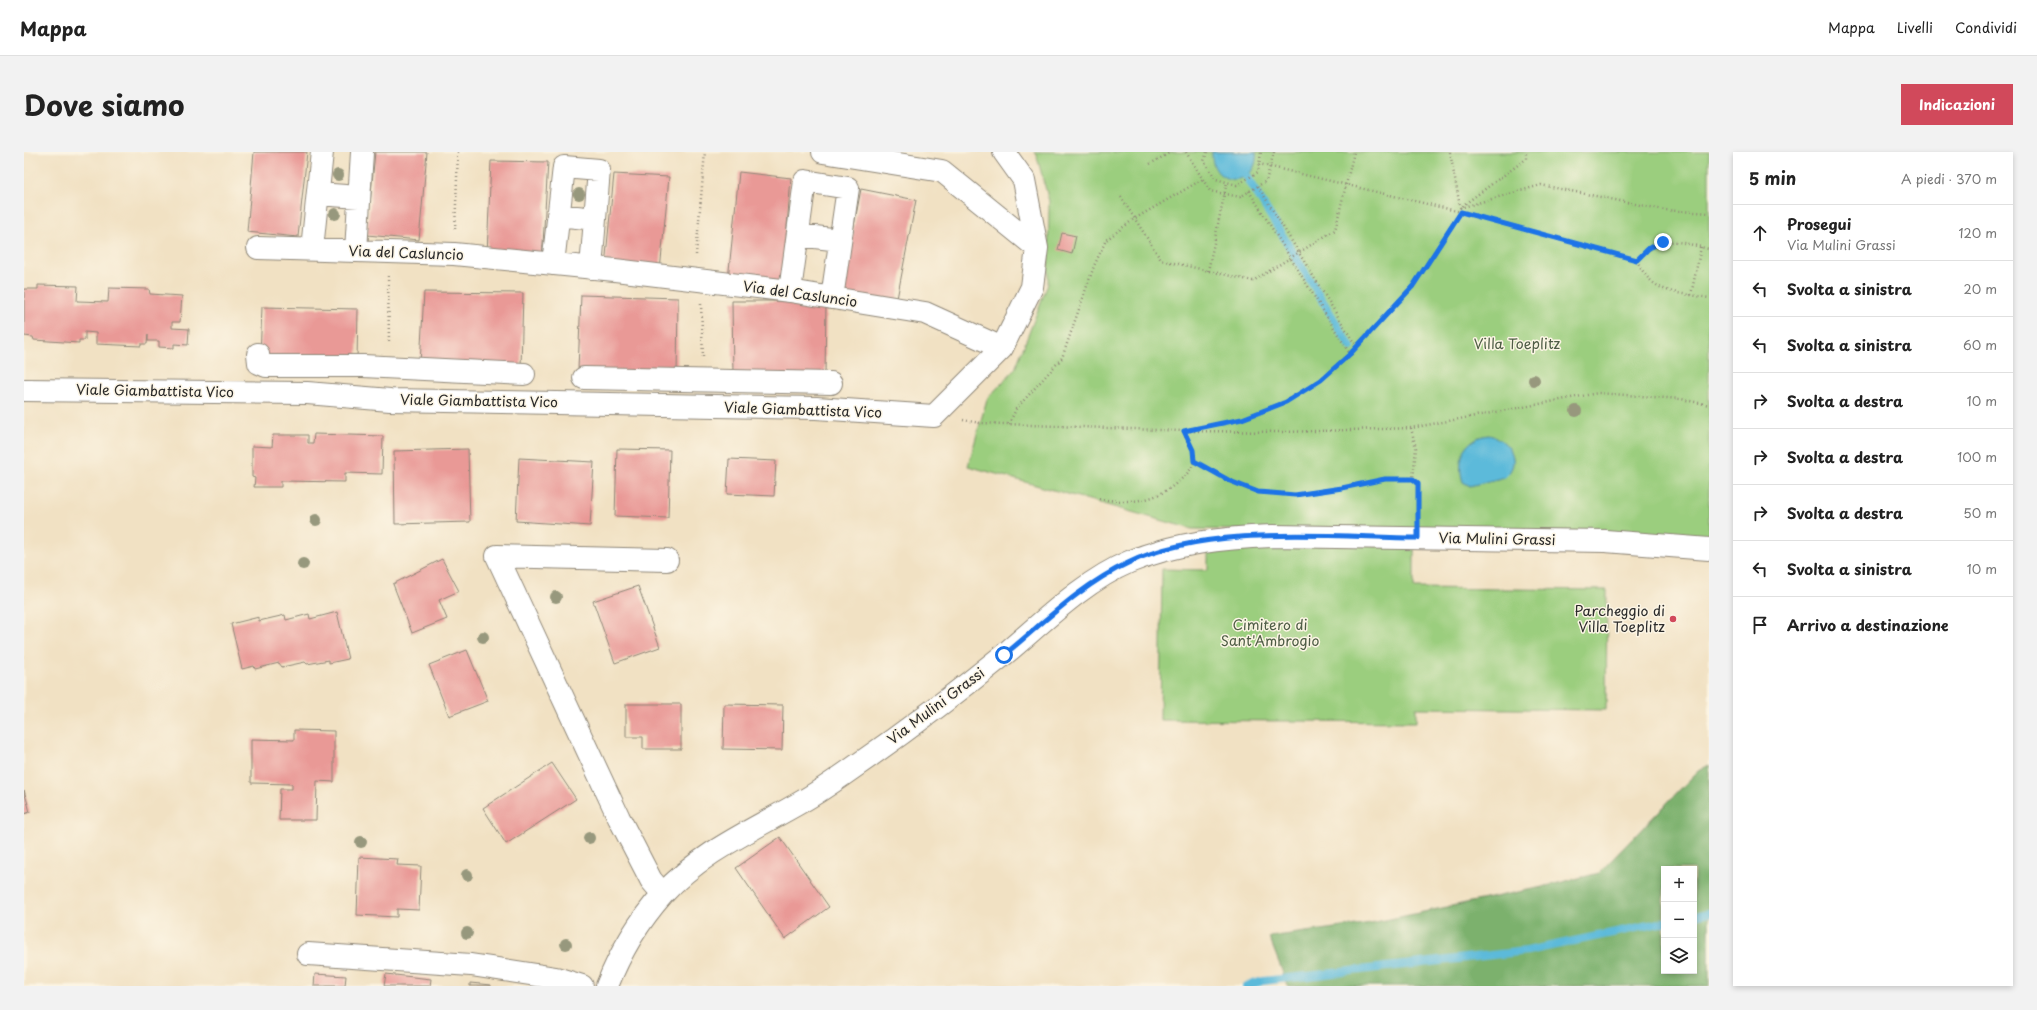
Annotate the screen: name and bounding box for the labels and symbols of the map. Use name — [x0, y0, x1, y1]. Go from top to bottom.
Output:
route end — [1654, 233, 1672, 251]
street label: Via del Casluncio — [348, 240, 464, 265]
street label: Via del Casluncio — [742, 275, 859, 312]
park label: Villa Toeplitz — [1474, 333, 1561, 354]
street label: Viale Giambattista Vico — [76, 379, 234, 402]
street label: Viale Giambattista Vico — [400, 389, 558, 412]
street label: Viale Giambattista Vico — [724, 396, 883, 423]
street label: Via Mulini Grassi — [1438, 527, 1556, 550]
place label: Parcheggio di Villa Toeplitz — [1574, 600, 1665, 637]
park label: Cimitero di Sant'Ambrogio — [1221, 614, 1319, 651]
marker: Parcheggio di Villa Toeplitz — [1668, 614, 1678, 624]
route start — [995, 646, 1013, 664]
street label: Via Mulini Grassi — [883, 662, 989, 749]

